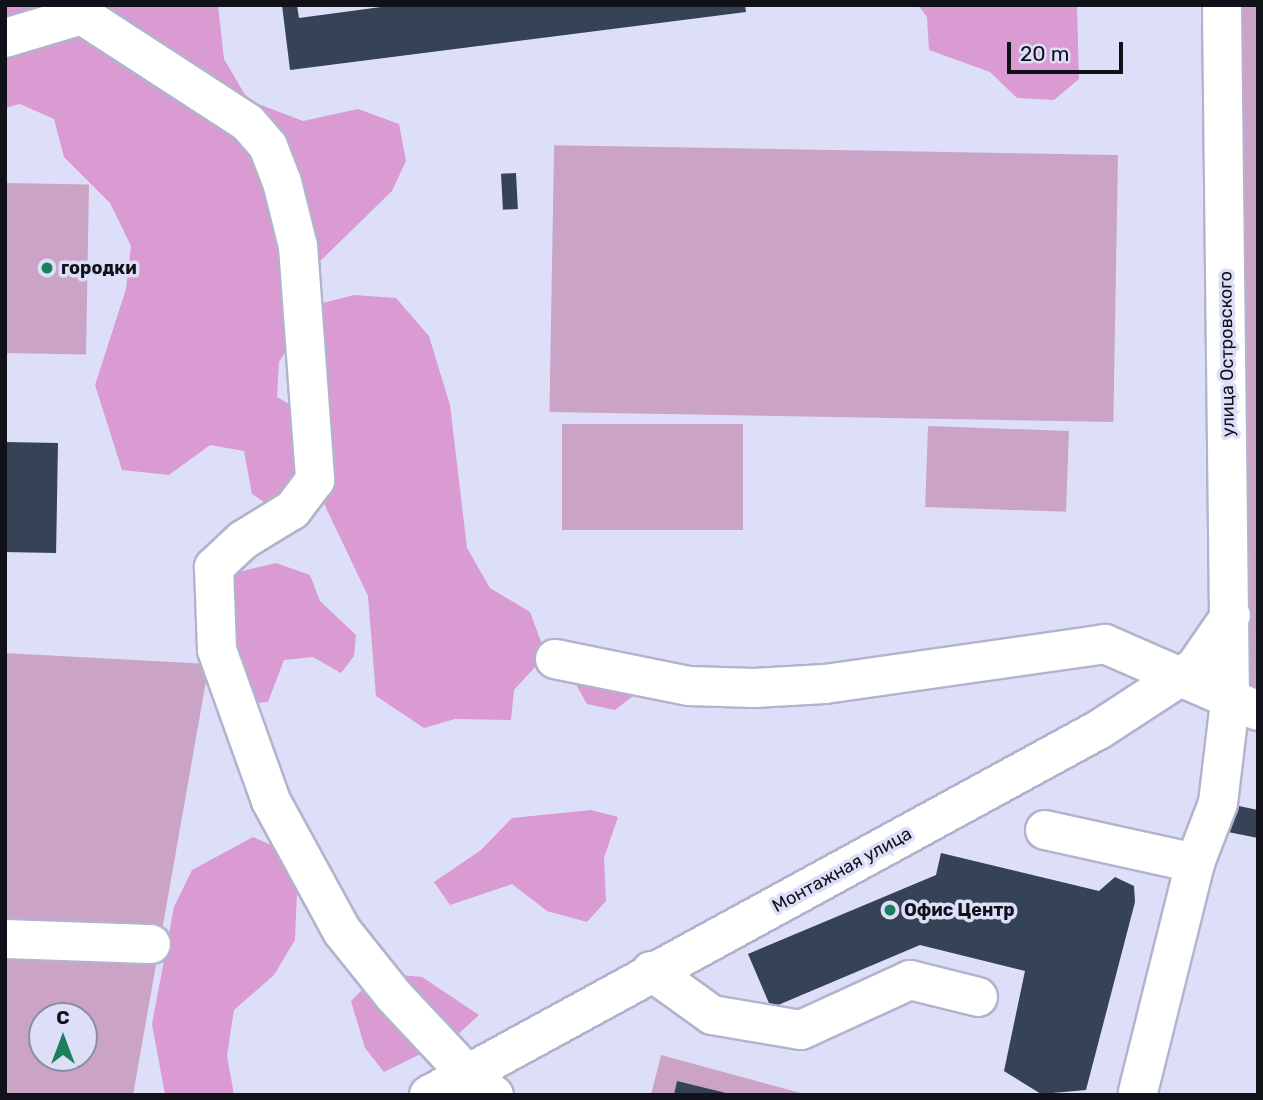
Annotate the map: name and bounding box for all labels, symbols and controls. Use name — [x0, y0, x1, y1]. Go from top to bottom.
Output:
scale bar — [1011, 28, 1126, 72]
text: 20 m — [1020, 41, 1069, 66]
place label: городки — [61, 257, 137, 279]
marker: городки — [39, 260, 55, 276]
street label: улица Островского — [1215, 271, 1239, 437]
street label: Монтажная улица — [769, 823, 915, 917]
place label: Офис Центр — [904, 899, 1015, 921]
marker: Офис Центр — [882, 902, 898, 918]
north arrow — [28, 1002, 98, 1072]
text: С — [56, 1006, 70, 1029]

